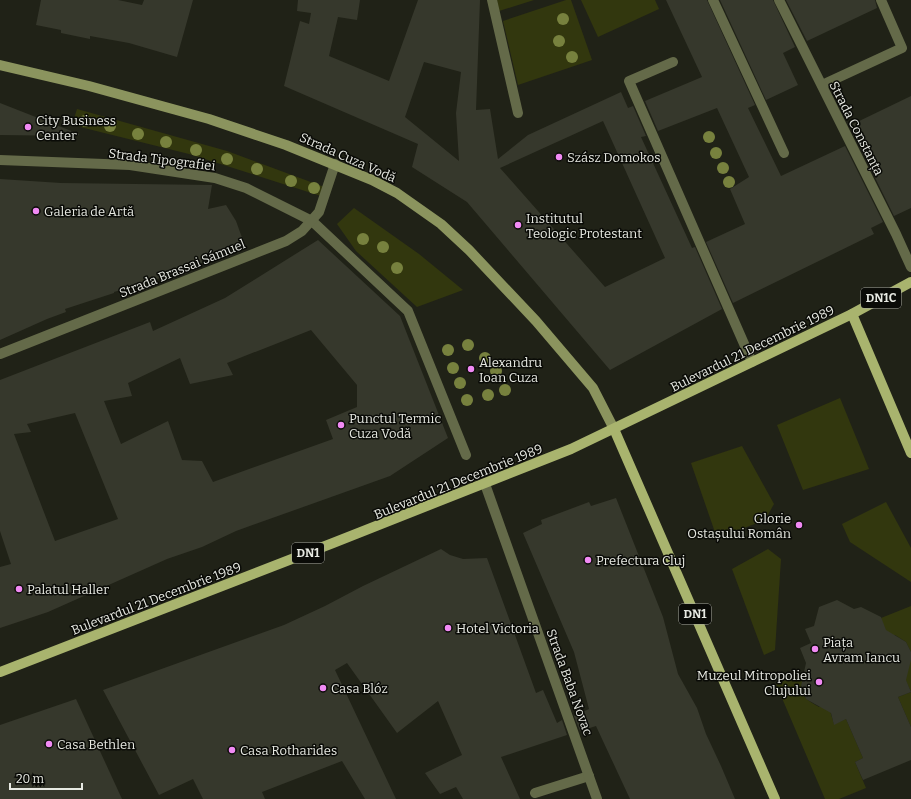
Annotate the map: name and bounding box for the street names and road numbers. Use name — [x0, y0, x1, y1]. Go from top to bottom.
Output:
street label: Strada Constanța — [825, 79, 887, 178]
street label: Strada Cuza Vodă — [297, 129, 398, 185]
street label: Strada Tipografiei — [108, 146, 216, 174]
street label: Strada Brassai Sámuel — [117, 236, 248, 301]
road number: DN1C — [861, 288, 901, 308]
street label: Bulevardul 21 Decembrie 1989 — [668, 302, 837, 395]
street label: Bulevardul 21 Decembrie 1989 — [372, 441, 545, 522]
road number: DN1 — [292, 543, 324, 563]
street label: Bulevardul 21 Decembrie 1989 — [69, 559, 243, 638]
road number: DN1 — [679, 604, 711, 624]
street label: Strada Baba Novac — [543, 627, 596, 738]

